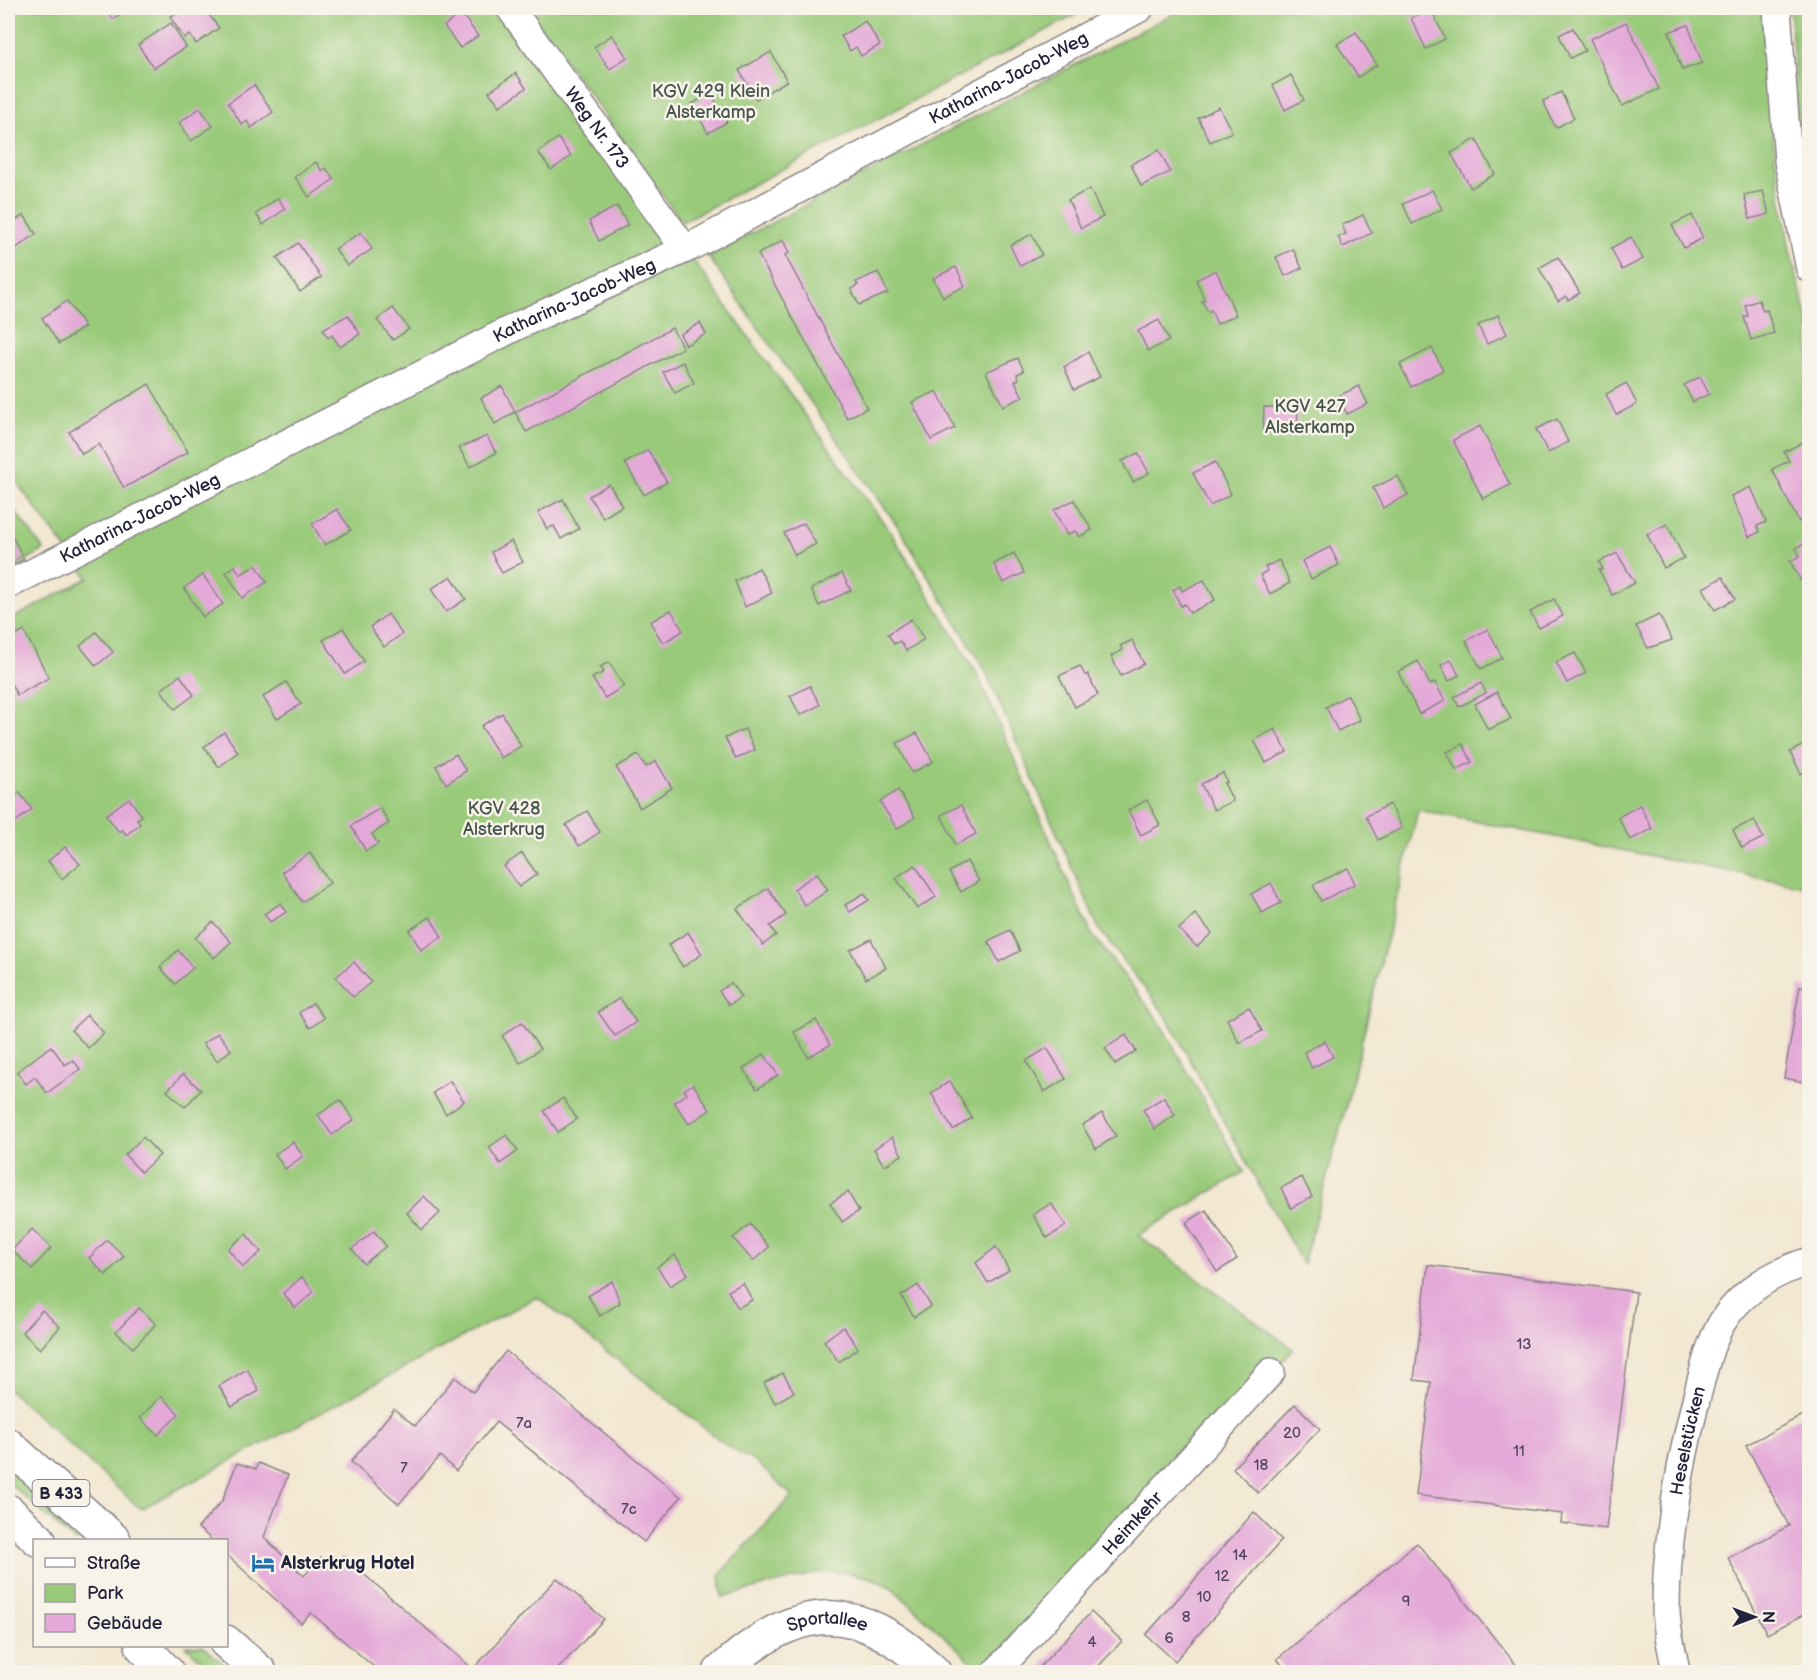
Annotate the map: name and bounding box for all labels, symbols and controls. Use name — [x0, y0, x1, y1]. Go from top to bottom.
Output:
street label: Katharina-Jacob-Weg — [926, 28, 1092, 129]
park label: KGV 429 Klein Alsterkamp — [652, 81, 770, 123]
street label: Weg Nr. 173 — [560, 83, 633, 173]
street label: Katharina-Jacob-Weg — [490, 254, 659, 347]
park label: KGV 427 Alsterkamp — [1265, 396, 1355, 438]
street label: Katharina-Jacob-Weg — [57, 469, 224, 568]
park label: KGV 428 Alsterkrug — [463, 798, 545, 840]
house number: 13 — [1516, 1335, 1532, 1354]
street label: Heselstücken — [1666, 1384, 1710, 1497]
house number: 7a — [516, 1414, 532, 1433]
house number: 20 — [1283, 1424, 1301, 1443]
house number: 11 — [1513, 1442, 1525, 1461]
house number: 18 — [1254, 1456, 1269, 1475]
house number: 7 — [400, 1459, 408, 1478]
road number: B 433 — [32, 1480, 90, 1506]
street label: Heimkehr — [1099, 1487, 1168, 1560]
house number: 7c — [621, 1500, 637, 1519]
legend — [33, 1539, 228, 1647]
house number: 14 — [1233, 1546, 1247, 1565]
hotel icon: Alsterkrug Hotel — [250, 1550, 276, 1576]
text: Straße — [87, 1553, 141, 1574]
place label: Alsterkrug Hotel — [280, 1553, 415, 1574]
house number: 12 — [1215, 1567, 1229, 1586]
text: Park — [87, 1583, 123, 1604]
north arrow — [1724, 1587, 1784, 1647]
house number: 10 — [1197, 1588, 1211, 1607]
house number: 9 — [1402, 1592, 1410, 1611]
street label: Sportallee — [784, 1608, 871, 1636]
house number: 8 — [1182, 1608, 1191, 1627]
text: N — [1758, 1611, 1777, 1623]
text: Gebäude — [87, 1613, 163, 1634]
house number: 6 — [1164, 1629, 1174, 1648]
house number: 4 — [1087, 1633, 1097, 1652]

